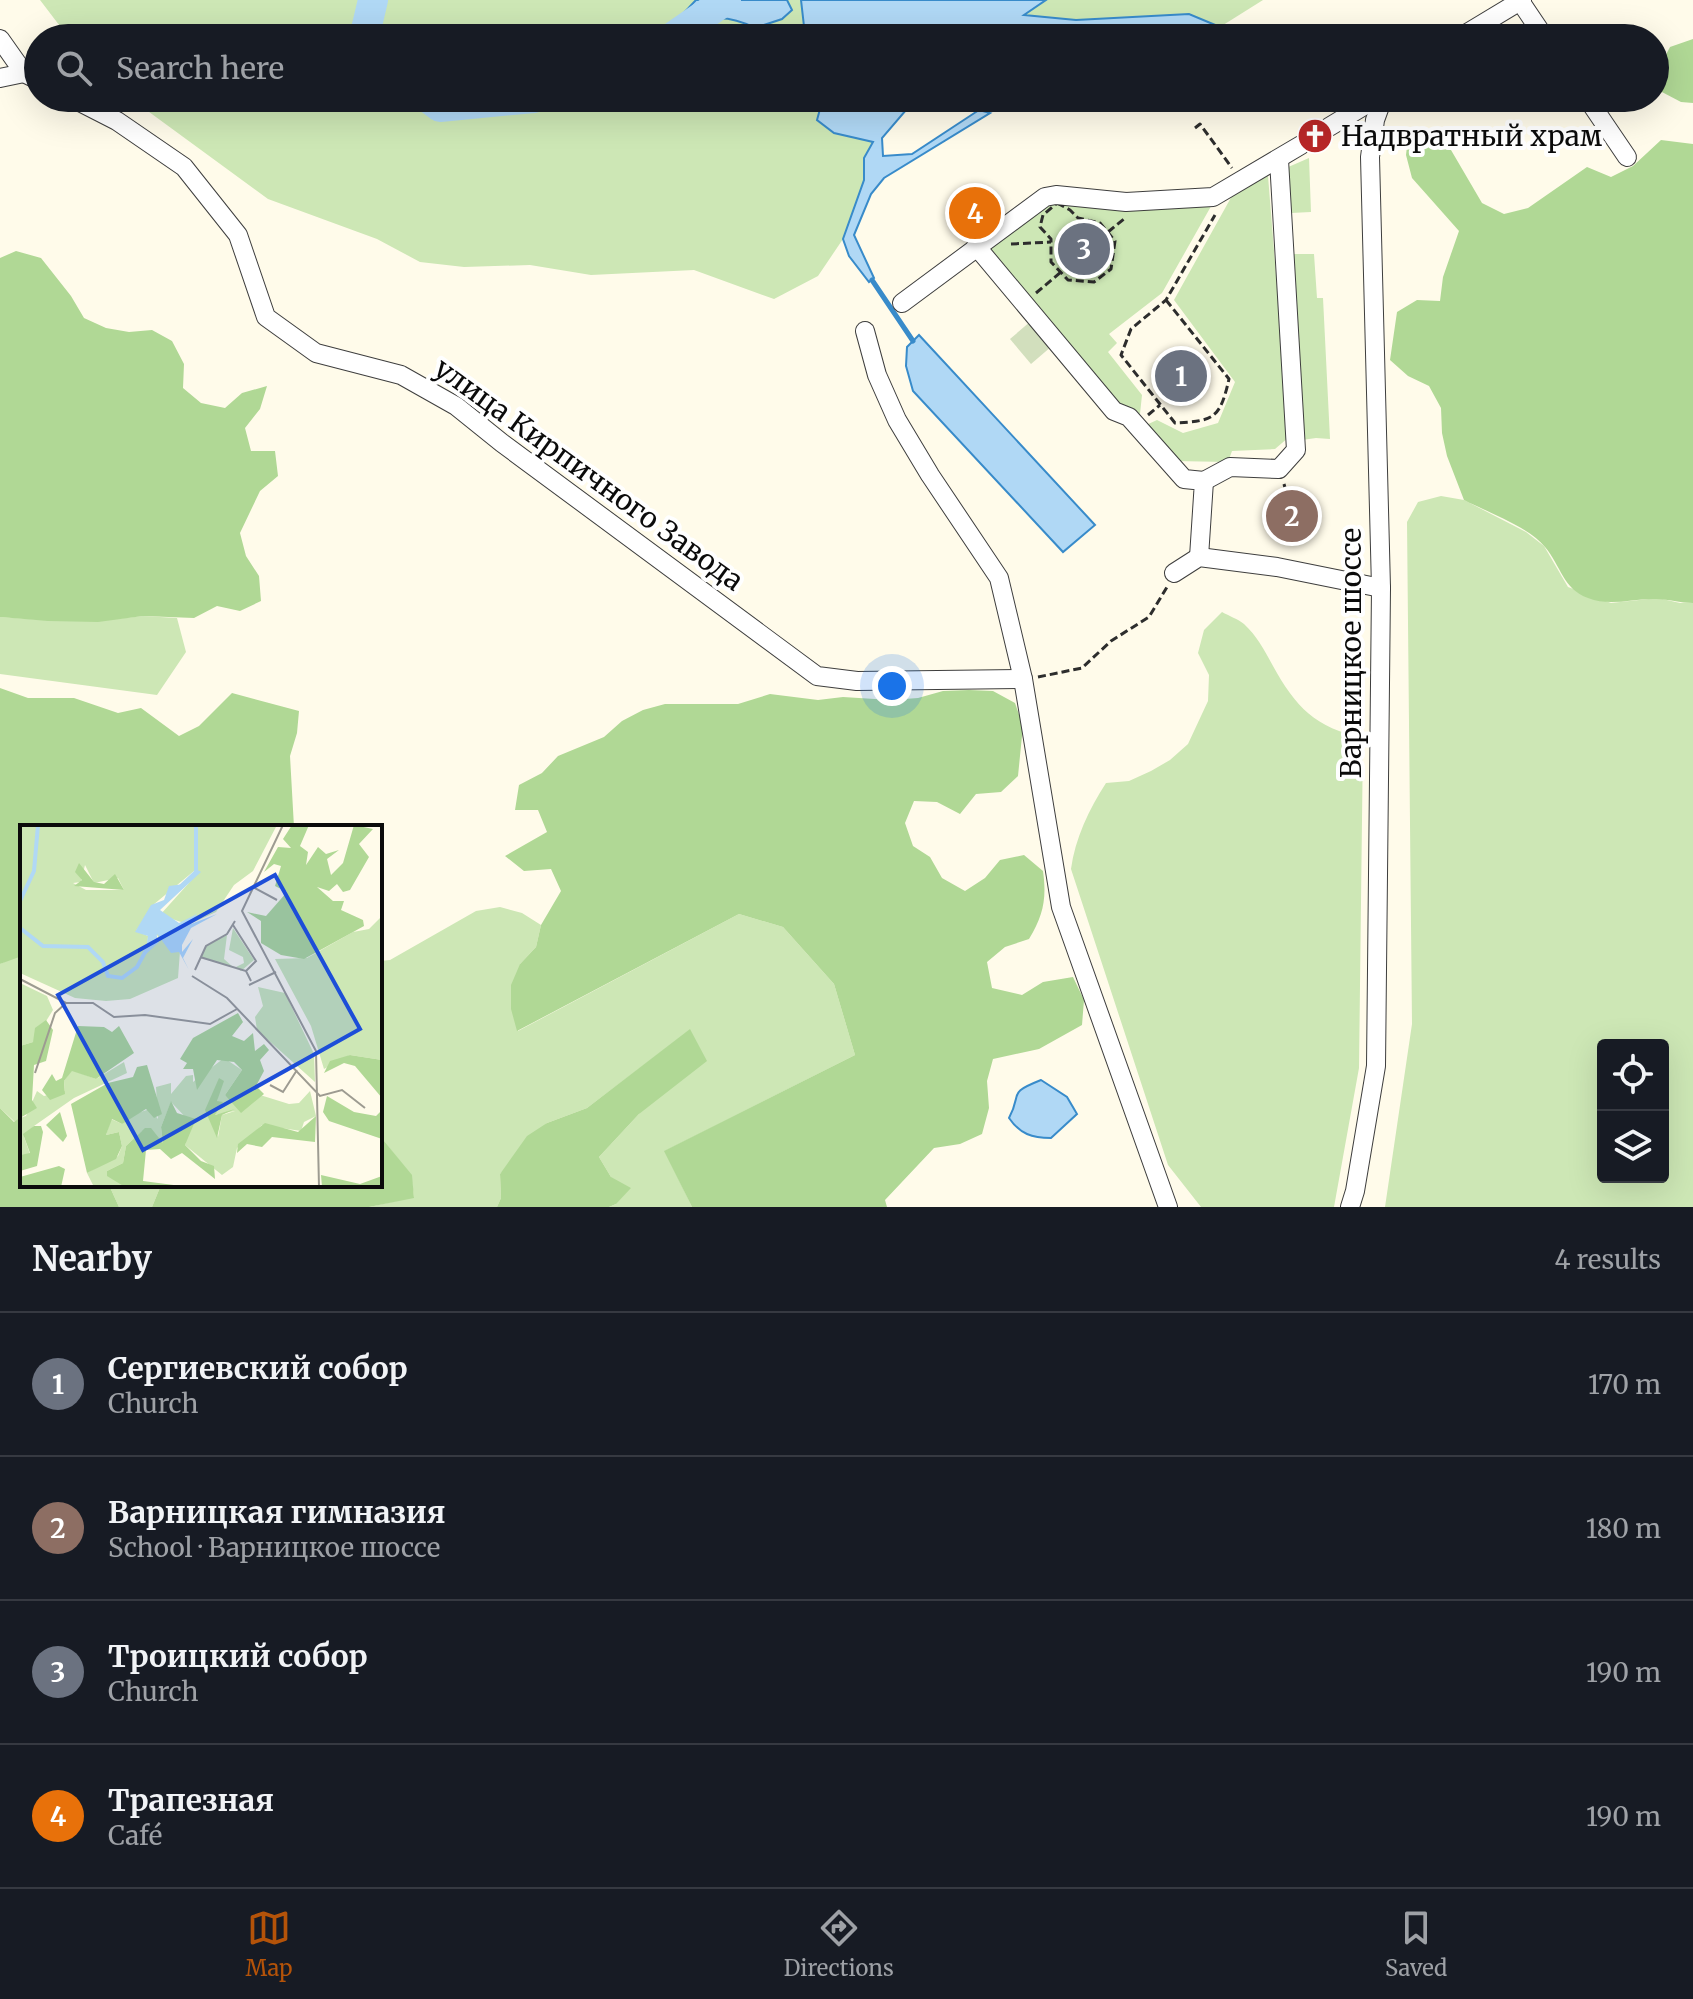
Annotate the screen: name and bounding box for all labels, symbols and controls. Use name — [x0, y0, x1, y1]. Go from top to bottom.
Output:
search box — [24, 24, 1669, 112]
icon: search — [52, 46, 96, 90]
text: Search here — [116, 49, 284, 87]
church icon: Надвратный храм — [1296, 117, 1334, 155]
place label: Надвратный храм — [1341, 118, 1603, 154]
pin: 4 — [949, 183, 1001, 243]
pin: 3 — [1058, 219, 1110, 279]
pin: 1 — [1155, 346, 1207, 406]
street label: улица Кирпичного Завода — [427, 350, 751, 598]
pin: 2 — [1266, 486, 1318, 546]
street label: Варницкое шоссе — [1333, 528, 1369, 778]
your location — [872, 666, 912, 706]
inset map — [20, 825, 382, 1187]
map controls — [1597, 1039, 1669, 1183]
button: locate — [1597, 1039, 1669, 1111]
button: layers — [1597, 1111, 1669, 1183]
text: Nearby — [32, 1238, 152, 1280]
text: 4 results — [1554, 1243, 1661, 1276]
text: Сергиевский собор — [108, 1349, 408, 1387]
text: 1 — [52, 1368, 64, 1401]
text: 170 m — [1588, 1368, 1661, 1401]
text: Church — [108, 1387, 199, 1420]
text: Варницкая гимназия — [108, 1493, 446, 1531]
text: 2 — [50, 1512, 66, 1545]
text: 180 m — [1586, 1512, 1661, 1545]
text: School · Варницкое шоссе — [108, 1531, 440, 1564]
text: Троицкий собор — [108, 1637, 368, 1675]
text: 3 — [51, 1656, 65, 1689]
text: 190 m — [1586, 1656, 1661, 1689]
text: Church — [108, 1675, 199, 1708]
text: Трапезная — [108, 1781, 274, 1819]
text: 4 — [50, 1800, 66, 1833]
text: 190 m — [1586, 1800, 1661, 1833]
text: Café — [108, 1819, 162, 1852]
tab: Map — [246, 1906, 293, 1982]
tab: Directions — [784, 1906, 894, 1982]
tab: Saved — [1385, 1906, 1447, 1982]

